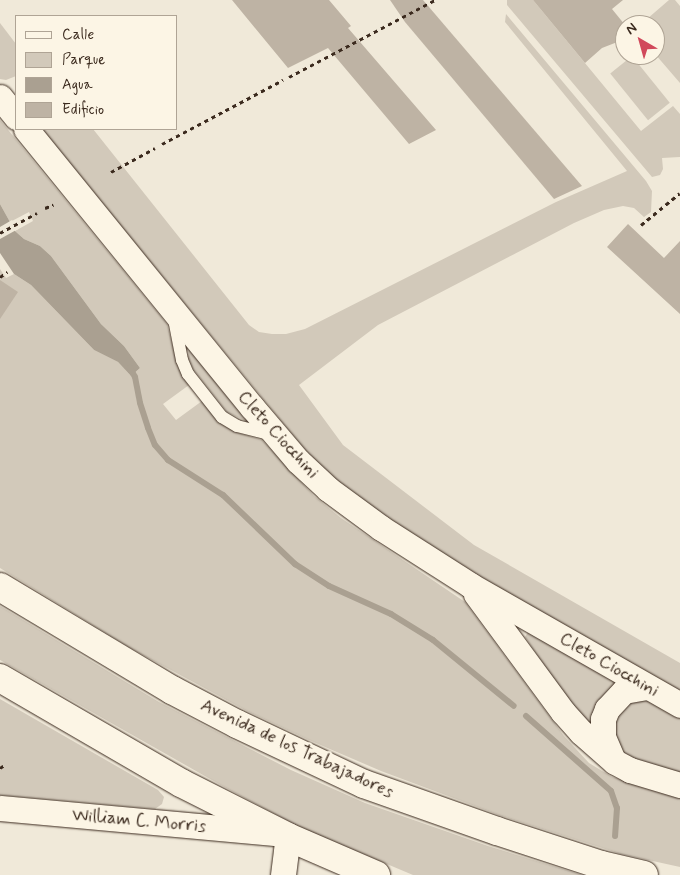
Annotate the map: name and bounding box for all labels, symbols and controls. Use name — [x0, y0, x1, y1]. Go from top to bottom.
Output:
legend — [15, 15, 178, 130]
north arrow — [615, 15, 665, 65]
text: N — [622, 19, 641, 39]
text: Calle — [62, 25, 94, 45]
text: Parque — [62, 50, 105, 70]
text: Agua — [62, 75, 93, 95]
text: Edificio — [62, 100, 104, 120]
street label: Cleto Ciocchini — [233, 387, 323, 483]
street label: Cleto Ciocchini — [556, 628, 662, 702]
street label: Avenida de los Trabajadores — [196, 694, 398, 804]
street label: William C. Morris — [70, 804, 208, 838]

